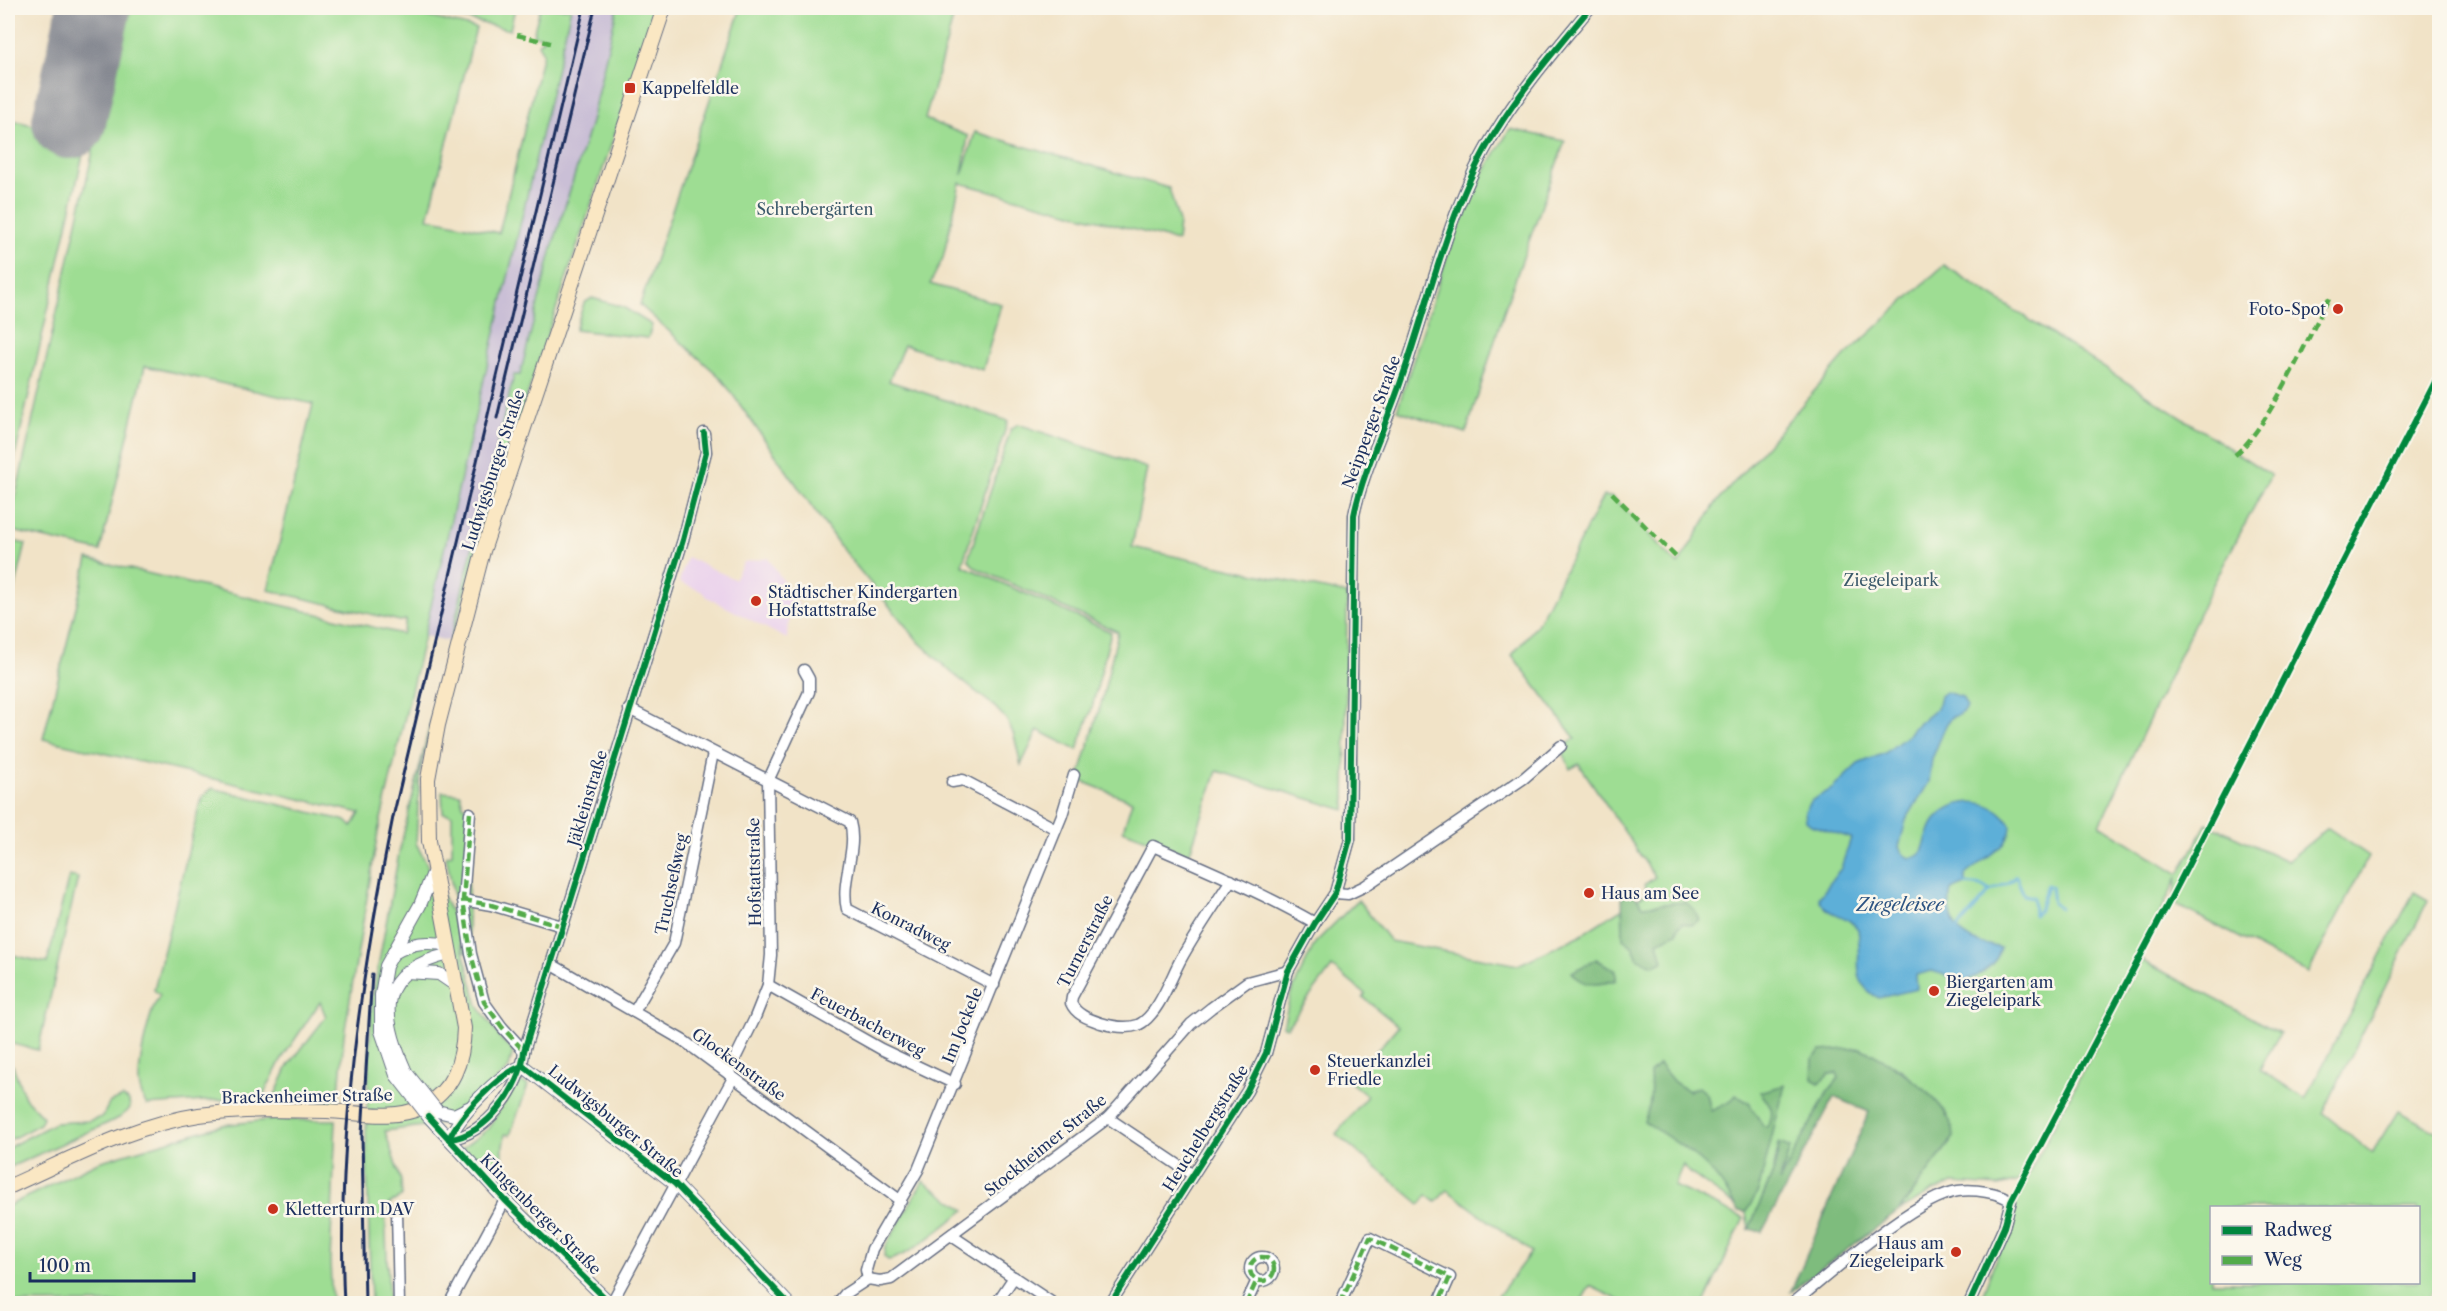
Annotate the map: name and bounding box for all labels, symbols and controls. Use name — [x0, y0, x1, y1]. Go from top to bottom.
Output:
place label: Kappelfeldle — [642, 78, 739, 98]
marker: Kappelfeldle — [623, 81, 637, 95]
park label: Schrebergärten — [757, 199, 873, 219]
place label: Foto-Spot — [2249, 299, 2326, 319]
marker: Foto-Spot — [2331, 302, 2345, 316]
street label: Neipperger Straße — [1338, 353, 1404, 491]
street label: Ludwigsburger Straße — [458, 387, 528, 553]
park label: Ziegeleipark — [1844, 570, 1939, 590]
place label: Städtischer Kindergarten Hofstattstraße — [768, 582, 958, 620]
marker: Städtischer Kindergarten Hofstattstraße — [749, 594, 763, 608]
street label: Jäkleinstraße — [562, 747, 611, 851]
street label: Hofstattstraße — [743, 817, 765, 927]
street label: Truchseßweg — [651, 831, 692, 936]
place label: Haus am See — [1601, 883, 1699, 903]
marker: Haus am See — [1582, 886, 1596, 900]
street label: Turnerstraße — [1053, 891, 1117, 991]
water label: Ziegeleisee — [1855, 894, 1945, 916]
street label: Konradweg — [868, 897, 955, 955]
place label: Biergarten am Ziegeleipark — [1946, 972, 2054, 1010]
street label: Feuerbacherweg — [807, 983, 929, 1061]
street label: Im Jockele — [938, 984, 986, 1066]
marker: Biergarten am Ziegeleipark — [1927, 984, 1941, 998]
street label: Glockenstraße — [688, 1023, 790, 1105]
place label: Steuerkanzlei Friedle — [1327, 1051, 1431, 1089]
street label: Ludwigsburger Straße — [544, 1060, 688, 1182]
street label: Heuchelbergstraße — [1158, 1061, 1252, 1195]
marker: Steuerkanzlei Friedle — [1308, 1063, 1322, 1077]
street label: Brackenheimer Straße — [221, 1085, 393, 1107]
street label: Stockheimer Straße — [980, 1090, 1110, 1200]
street label: Klingenberger Straße — [476, 1149, 606, 1279]
place label: Kletterturm DAV — [285, 1199, 415, 1219]
marker: Kletterturm DAV — [266, 1202, 280, 1216]
legend — [2210, 1206, 2420, 1284]
text: Radweg — [2264, 1219, 2332, 1241]
place label: Haus am Ziegeleipark — [1849, 1233, 1945, 1271]
scale bar — [30, 1245, 194, 1283]
marker: Haus am Ziegeleipark — [1949, 1245, 1963, 1259]
text: Weg — [2263, 1249, 2302, 1271]
text: 100 m — [39, 1255, 91, 1277]

